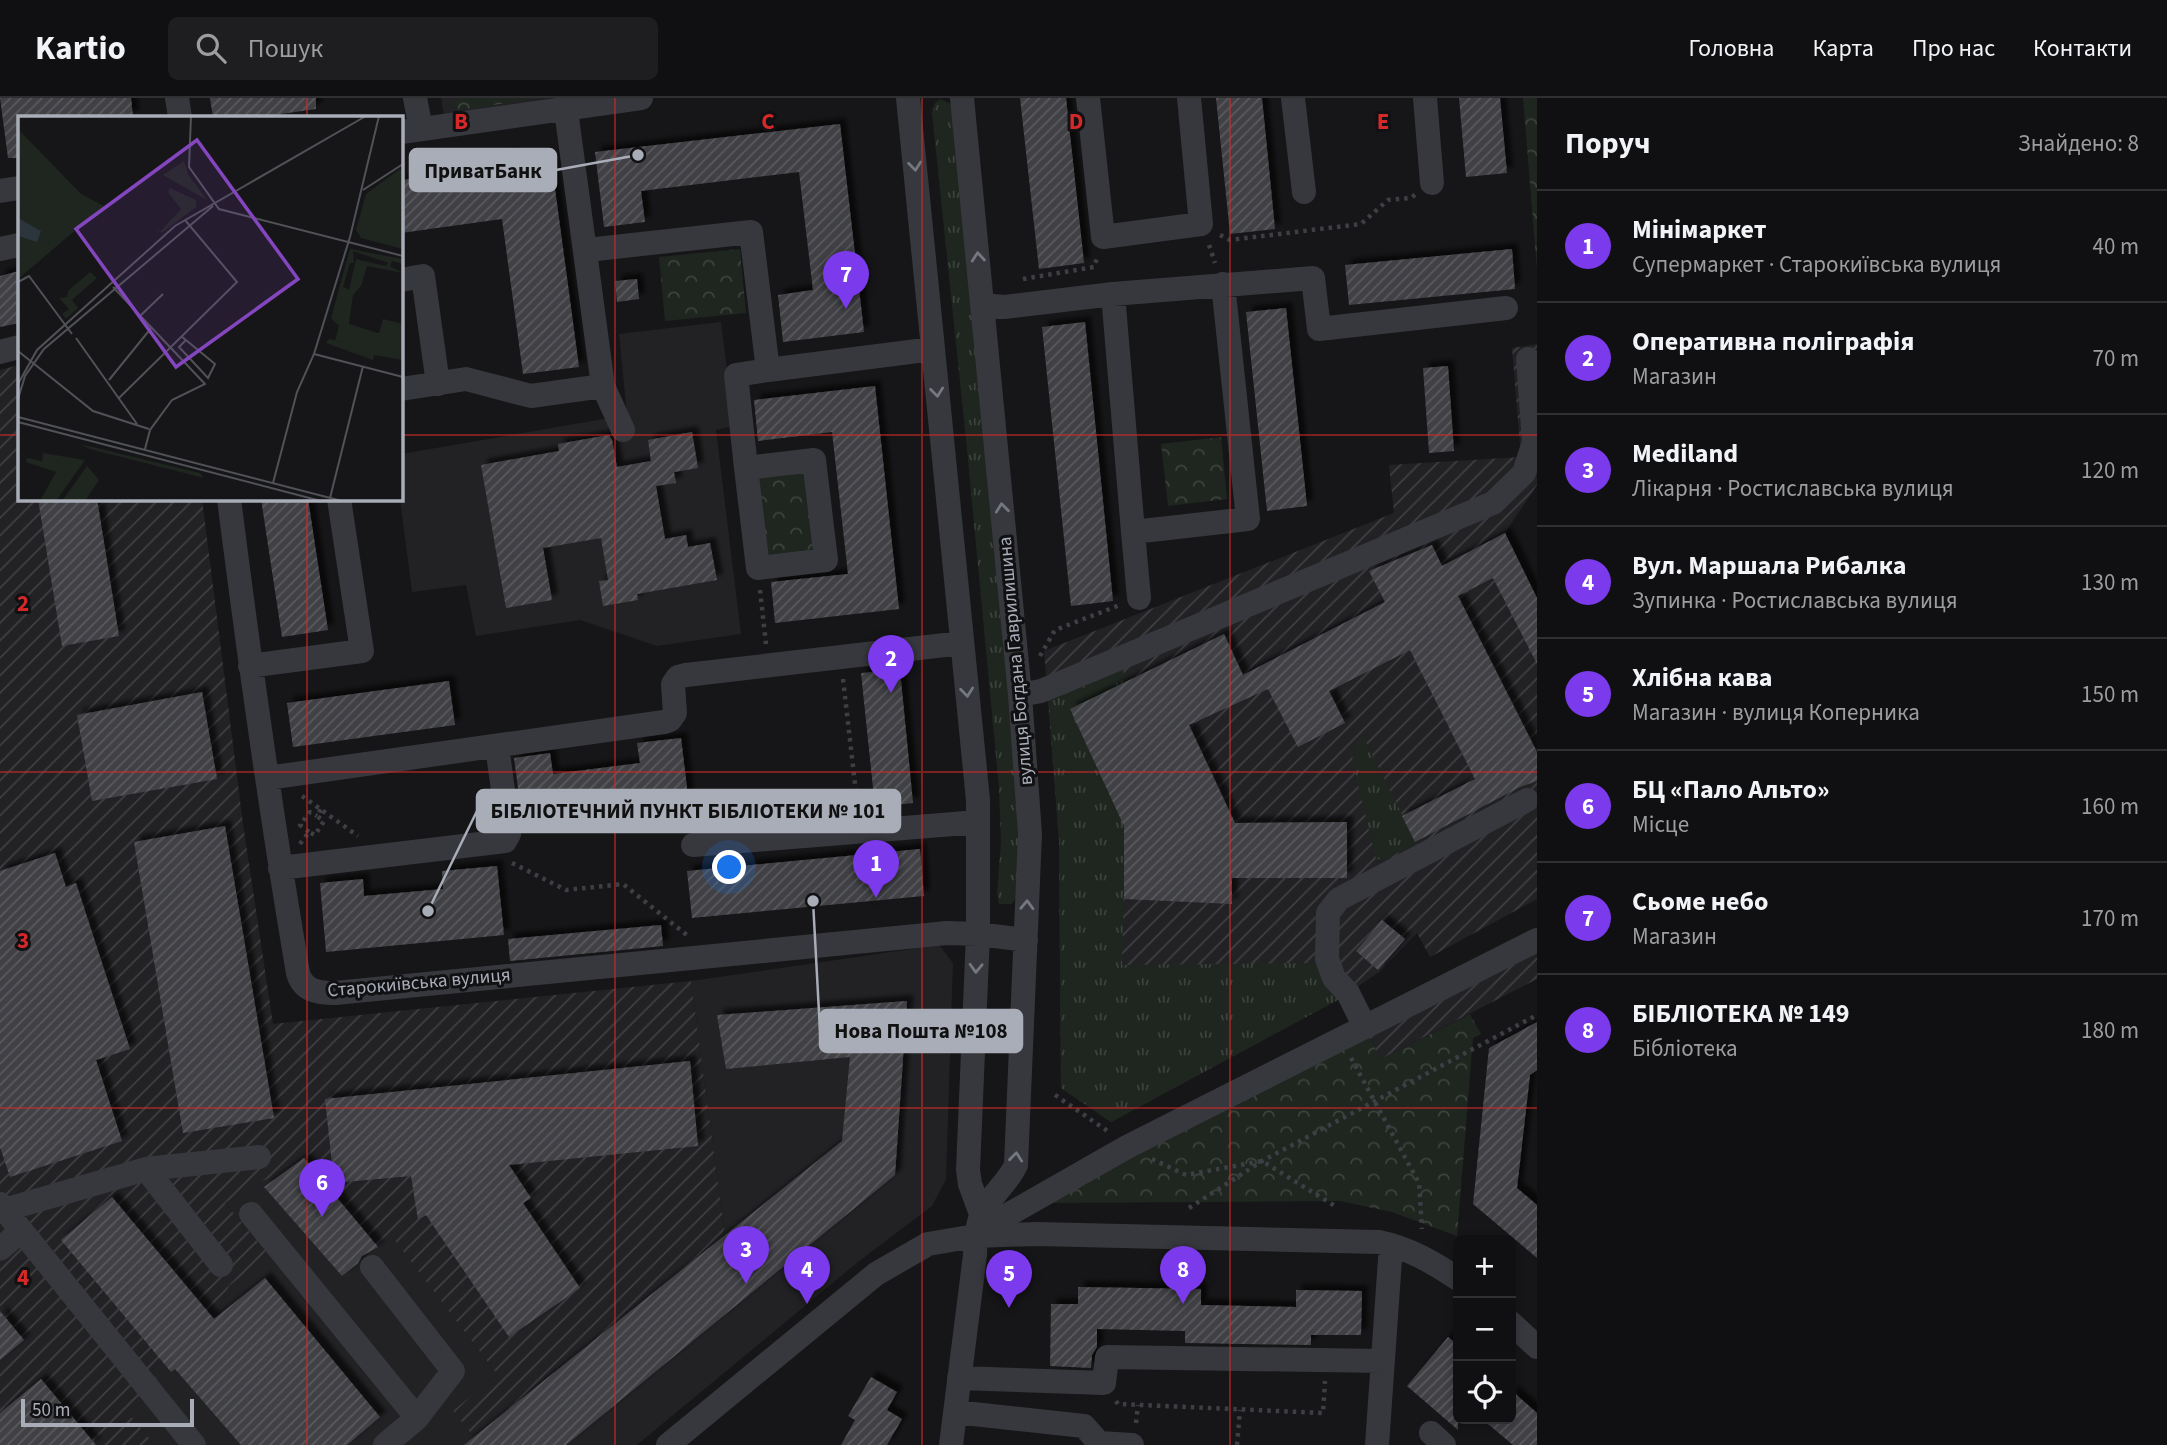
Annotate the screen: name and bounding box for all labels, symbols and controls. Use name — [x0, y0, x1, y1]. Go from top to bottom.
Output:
search box — [168, 17, 658, 80]
text: Kartio — [35, 25, 126, 72]
icon: search — [192, 29, 230, 67]
text: Пошук — [248, 30, 323, 67]
text: Головна — [1688, 31, 1774, 66]
text: Карта — [1812, 31, 1874, 66]
text: Про нас — [1912, 31, 1995, 66]
text: Контакти — [2033, 31, 2132, 66]
text: B — [454, 105, 468, 138]
text: C — [761, 105, 775, 138]
text: D — [1069, 105, 1083, 138]
text: E — [1377, 105, 1389, 138]
inset map — [18, 116, 402, 500]
text: Поруч — [1565, 122, 1651, 165]
text: Знайдено: 8 — [2018, 127, 2139, 160]
callout: ПриватБанк — [410, 149, 556, 191]
text: ПриватБанк — [424, 156, 542, 186]
one-way arrow — [907, 161, 922, 172]
text: Мінімаркет — [1632, 211, 1767, 248]
text: 1 — [1582, 230, 1594, 263]
text: 40 m — [2092, 230, 2139, 263]
text: Супермаркет · Старокиївська вулиця — [1632, 248, 2001, 281]
pin: 7 — [823, 251, 869, 309]
one-way arrow — [970, 251, 985, 263]
text: Оперативна поліграфія — [1632, 323, 1914, 360]
text: 2 — [1582, 342, 1594, 375]
text: 70 m — [2092, 342, 2139, 375]
text: Магазин — [1632, 360, 1717, 393]
one-way arrow — [930, 386, 945, 398]
text: Mediland — [1632, 435, 1738, 472]
text: 3 — [1582, 454, 1594, 487]
text: 120 m — [2081, 454, 2139, 487]
text: Лікарня · Ростиславська вулиця — [1632, 472, 1954, 505]
one-way arrow — [995, 502, 1010, 513]
street label: вулиця Богдана Гаврилишина — [992, 535, 1040, 787]
text: Вул. Маршала Рибалка — [1632, 547, 1906, 584]
text: 4 — [1582, 566, 1594, 599]
text: 130 m — [2081, 566, 2139, 599]
text: Зупинка · Ростиславська вулиця — [1632, 584, 1958, 617]
text: 2 — [17, 587, 29, 620]
pin: 2 — [868, 635, 914, 693]
text: Хлібна кава — [1632, 659, 1773, 696]
text: 5 — [1582, 678, 1594, 711]
text: 150 m — [2081, 678, 2139, 711]
one-way arrow — [959, 687, 974, 698]
text: Магазин · вулиця Коперника — [1632, 696, 1920, 729]
text: БЦ «Пало Альто» — [1632, 771, 1829, 808]
callout: БІБЛІОТЕЧНИЙ ПУНКТ БІБЛІОТЕКИ № 101 — [477, 790, 900, 832]
text: 6 — [1582, 790, 1594, 823]
text: 160 m — [2081, 790, 2139, 823]
text: БІБЛІОТЕЧНИЙ ПУНКТ БІБЛІОТЕКИ № 101 — [491, 796, 885, 826]
text: Місце — [1632, 808, 1689, 841]
pin: 1 — [853, 840, 899, 898]
your location — [712, 850, 746, 884]
text: Сьоме небо — [1632, 883, 1768, 920]
one-way arrow — [1020, 900, 1035, 911]
text: 7 — [1582, 902, 1594, 935]
text: 170 m — [2081, 902, 2139, 935]
text: Магазин — [1632, 920, 1717, 953]
text: 3 — [17, 924, 29, 957]
street label: Старокиївська вулиця — [326, 962, 512, 1004]
one-way arrow — [969, 963, 984, 974]
text: БІБЛІОТЕКА № 149 — [1632, 995, 1849, 1032]
callout: Нова Пошта №108 — [820, 1010, 1022, 1052]
text: 8 — [1582, 1014, 1594, 1047]
text: 180 m — [2081, 1014, 2139, 1047]
text: Нова Пошта №108 — [834, 1016, 1008, 1046]
text: Бібліотека — [1632, 1032, 1738, 1065]
one-way arrow — [1008, 1151, 1023, 1163]
pin: 6 — [299, 1159, 345, 1217]
pin: 3 — [723, 1226, 769, 1284]
map controls — [1453, 1235, 1516, 1424]
button: + — [1453, 1235, 1516, 1298]
pin: 4 — [784, 1246, 830, 1304]
pin: 8 — [1160, 1246, 1206, 1304]
pin: 5 — [986, 1250, 1032, 1308]
text: 4 — [17, 1261, 29, 1294]
button: − — [1453, 1298, 1516, 1361]
button: locate — [1453, 1361, 1516, 1424]
scale bar — [21, 1396, 194, 1428]
text: 50 m — [32, 1397, 70, 1424]

